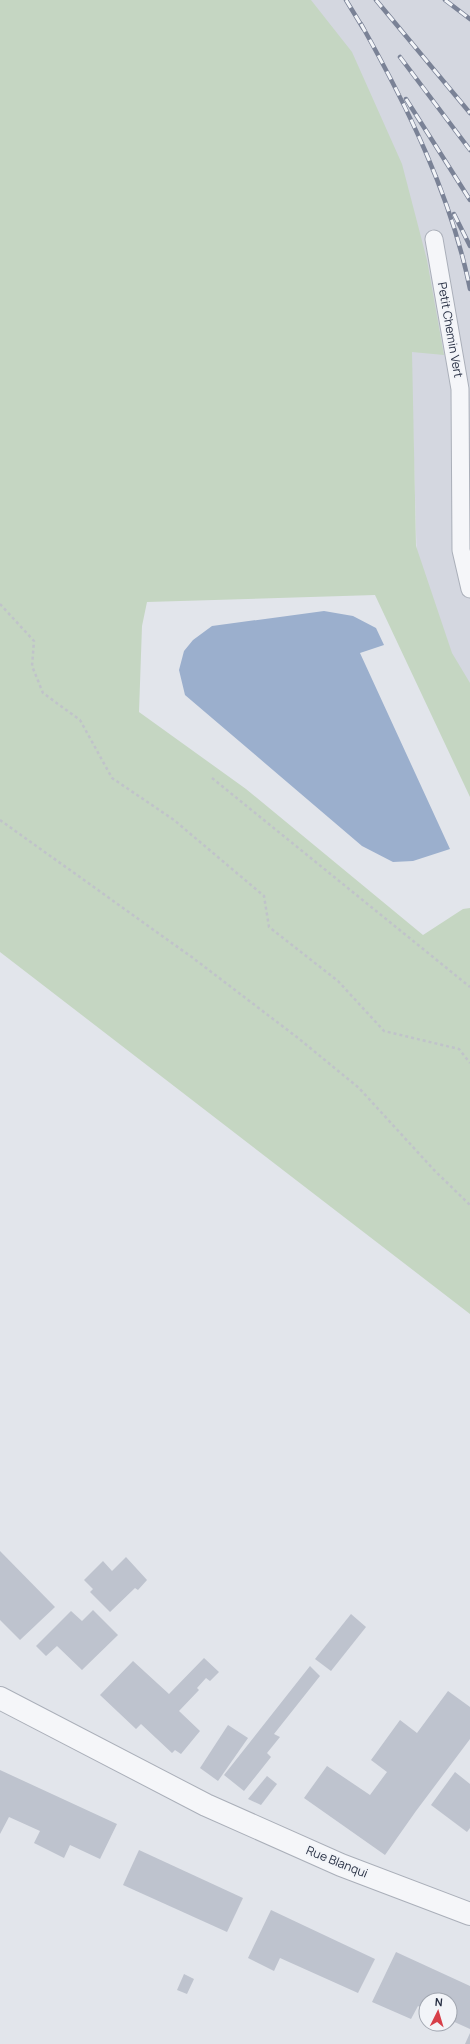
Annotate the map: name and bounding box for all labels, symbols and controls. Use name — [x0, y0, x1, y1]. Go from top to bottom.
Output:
street label: Petit Chemin Vert — [434, 281, 467, 379]
street label: Rue Blanqui — [304, 1841, 371, 1882]
north arrow — [418, 1992, 458, 2032]
text: N — [434, 1994, 444, 2009]

